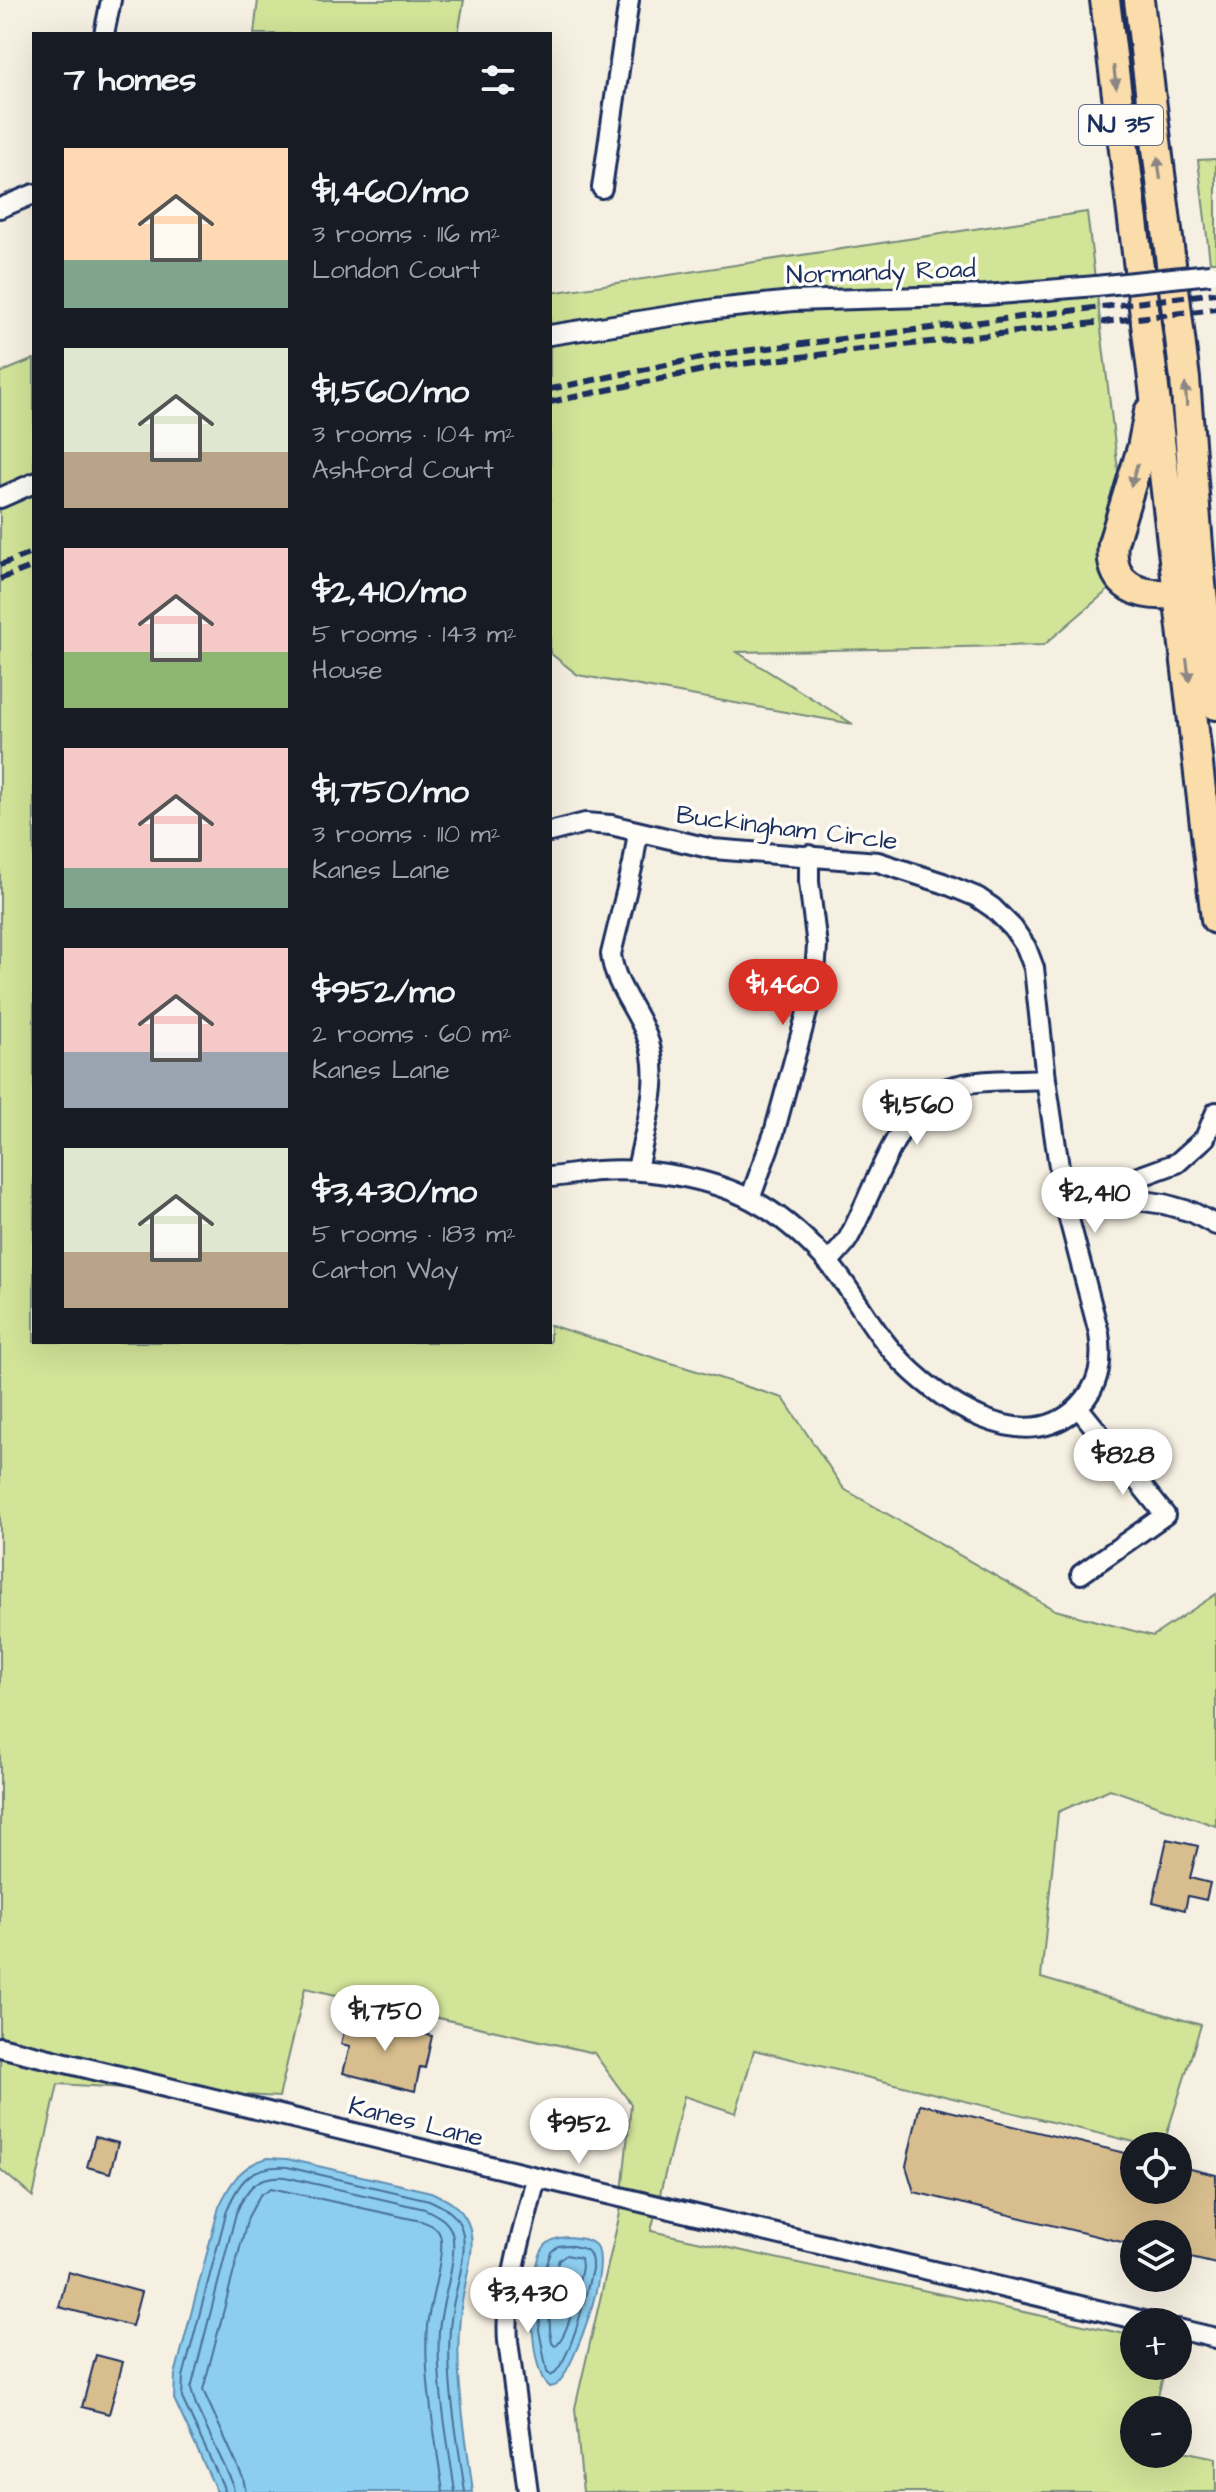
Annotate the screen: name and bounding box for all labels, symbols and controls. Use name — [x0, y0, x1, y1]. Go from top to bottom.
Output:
text: 7 homes — [64, 56, 196, 104]
icon: filters — [476, 58, 520, 102]
one-way arrow — [1109, 65, 1122, 90]
road number: NJ 35 — [1079, 105, 1163, 145]
one-way arrow — [1152, 155, 1165, 180]
text: $1,460/mo — [312, 168, 468, 216]
icon: home — [128, 180, 224, 276]
text: 3 rooms · 116 m² — [312, 216, 500, 252]
street label: Normandy Road — [786, 251, 976, 295]
text: London Court — [312, 252, 480, 288]
text: $1,560/mo — [312, 368, 469, 416]
icon: home — [128, 380, 224, 476]
one-way arrow — [1179, 382, 1192, 407]
text: 3 rooms · 104 m² — [312, 416, 515, 452]
text: Ashford Court — [312, 452, 494, 488]
one-way arrow — [1127, 464, 1139, 488]
text: $2,410/mo — [312, 568, 466, 616]
icon: home — [128, 580, 224, 676]
text: 5 rooms · 143 m² — [312, 616, 517, 652]
text: House — [312, 652, 383, 688]
one-way arrow — [1181, 658, 1194, 683]
text: $1,750/mo — [312, 768, 469, 816]
icon: home — [128, 780, 224, 876]
street label: Buckingham Circle — [674, 797, 900, 861]
text: 3 rooms · 110 m² — [312, 816, 500, 852]
text: Kanes Lane — [312, 852, 450, 888]
pin: $1,460 — [718, 959, 848, 1027]
text: $1,460 — [747, 967, 819, 1003]
text: $952/mo — [312, 968, 455, 1016]
icon: home — [128, 980, 224, 1076]
text: 2 rooms · 60 m² — [312, 1016, 512, 1052]
text: Kanes Lane — [312, 1052, 450, 1088]
pin: $1,560 — [852, 1079, 982, 1147]
text: $1,560 — [880, 1087, 954, 1123]
pin: $2,410 — [1030, 1167, 1160, 1235]
text: $3,430/mo — [312, 1168, 477, 1216]
text: $2,410 — [1059, 1175, 1131, 1211]
icon: home — [128, 1180, 224, 1276]
text: 5 rooms · 183 m² — [312, 1216, 516, 1252]
text: Carton Way — [312, 1252, 458, 1288]
pin: $828 — [1076, 1429, 1170, 1497]
text: $828 — [1091, 1437, 1155, 1473]
pin: $1,750 — [320, 1985, 450, 2053]
text: $1,750 — [348, 1993, 422, 2029]
street label: Kanes Lane — [345, 2088, 487, 2156]
pin: $952 — [532, 2098, 626, 2166]
text: $952 — [548, 2106, 610, 2142]
map controls — [1120, 2132, 1192, 2468]
button: locate — [1120, 2132, 1192, 2204]
button: layers — [1120, 2220, 1192, 2292]
pin: $3,430 — [463, 2267, 593, 2335]
text: $3,430 — [488, 2275, 568, 2311]
button: + — [1120, 2308, 1192, 2380]
button: − — [1120, 2396, 1192, 2468]

